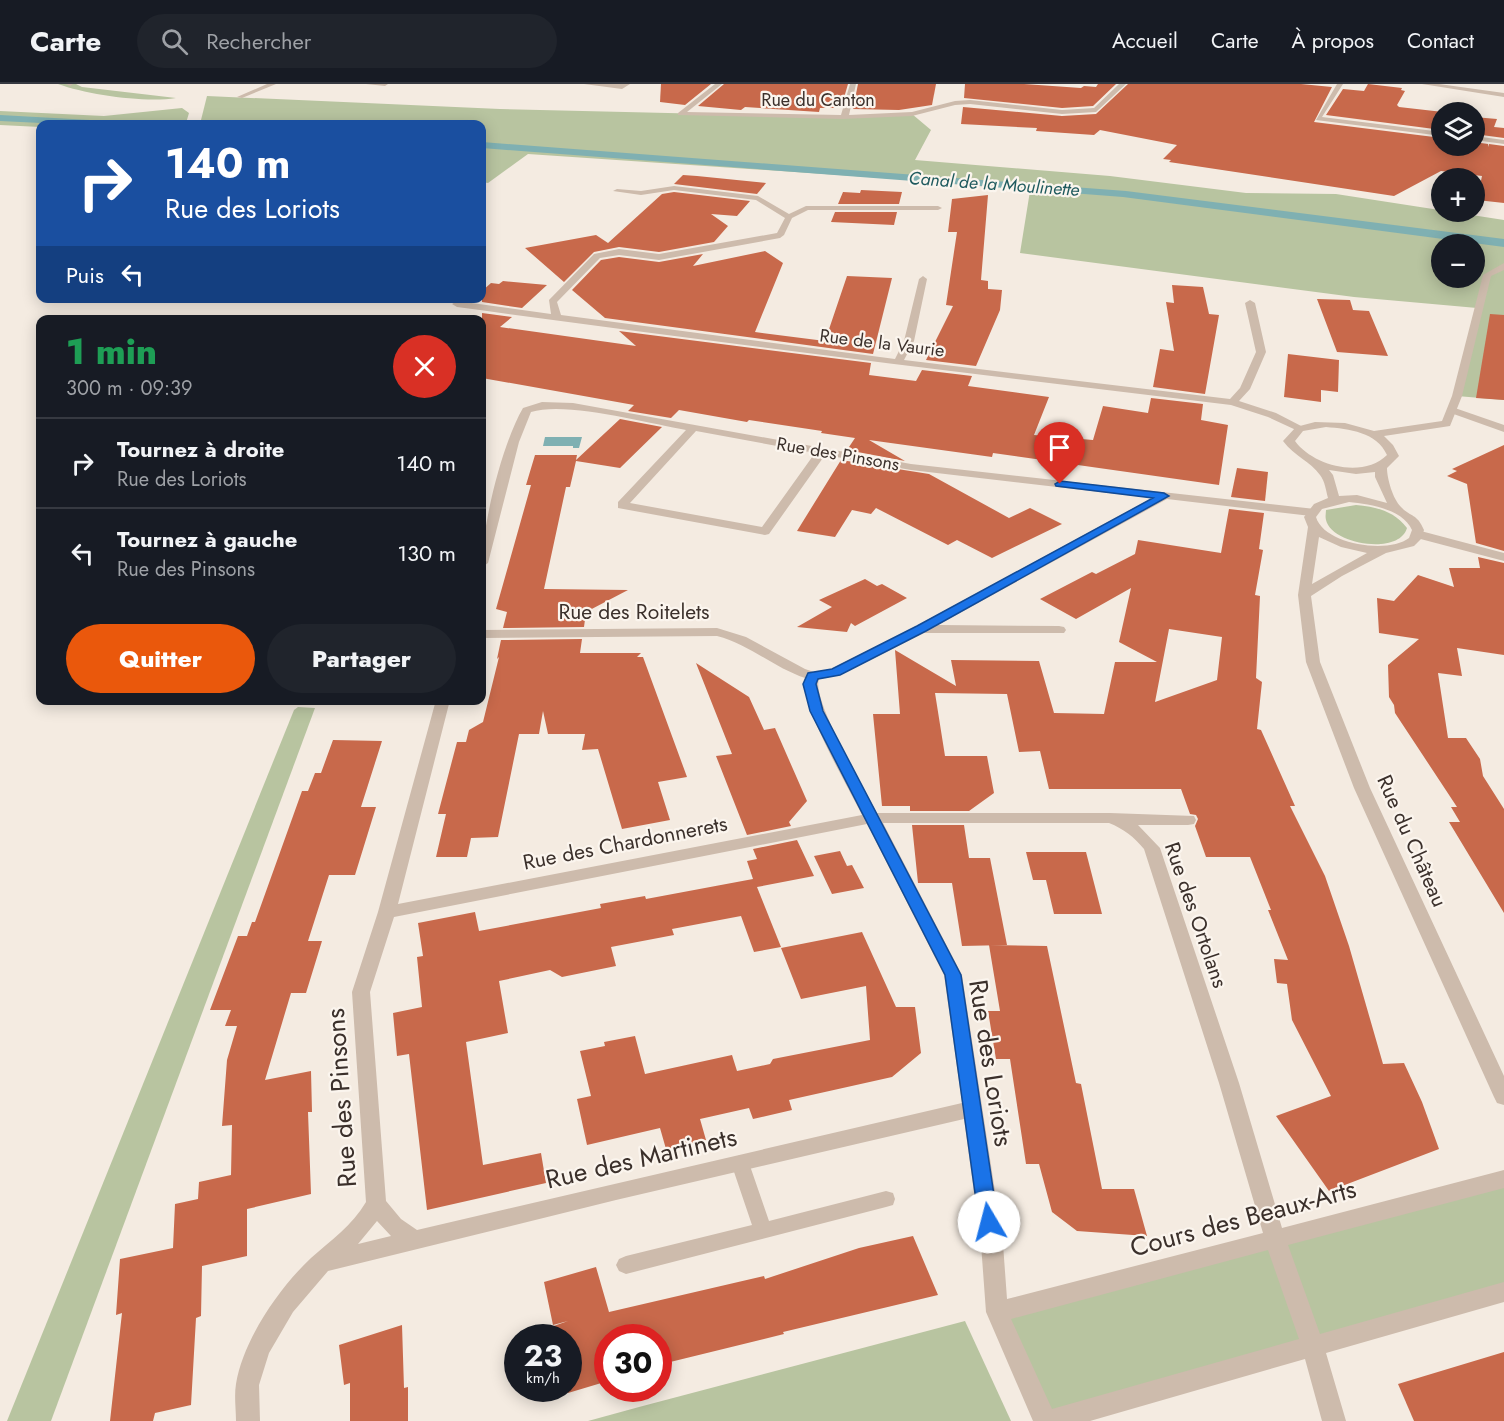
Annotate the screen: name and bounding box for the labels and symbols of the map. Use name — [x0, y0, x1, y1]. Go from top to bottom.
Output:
street label: Rue du Canton — [761, 87, 875, 113]
water label: Canal de la Moulinette — [908, 165, 1080, 203]
street label: Rue de la Vaurie — [818, 322, 946, 364]
pin — [1034, 422, 1085, 484]
street label: Rue des Pinsons — [775, 430, 901, 478]
street label: Rue des Roitelets — [558, 597, 710, 627]
street label: Rue du Château — [1369, 770, 1455, 912]
street label: Rue des Chardonnerets — [520, 808, 730, 878]
street label: Rue des Ortolans — [1157, 838, 1235, 992]
street label: Rue des Loriots — [959, 977, 1023, 1149]
street label: Rue des Pinsons — [316, 1007, 366, 1189]
street label: Rue des Martinets — [542, 1118, 740, 1198]
street label: Cours des Beaux-Arts — [1126, 1170, 1360, 1266]
position arrow — [957, 1190, 1021, 1254]
speed limit sign: 30 — [594, 1324, 672, 1402]

